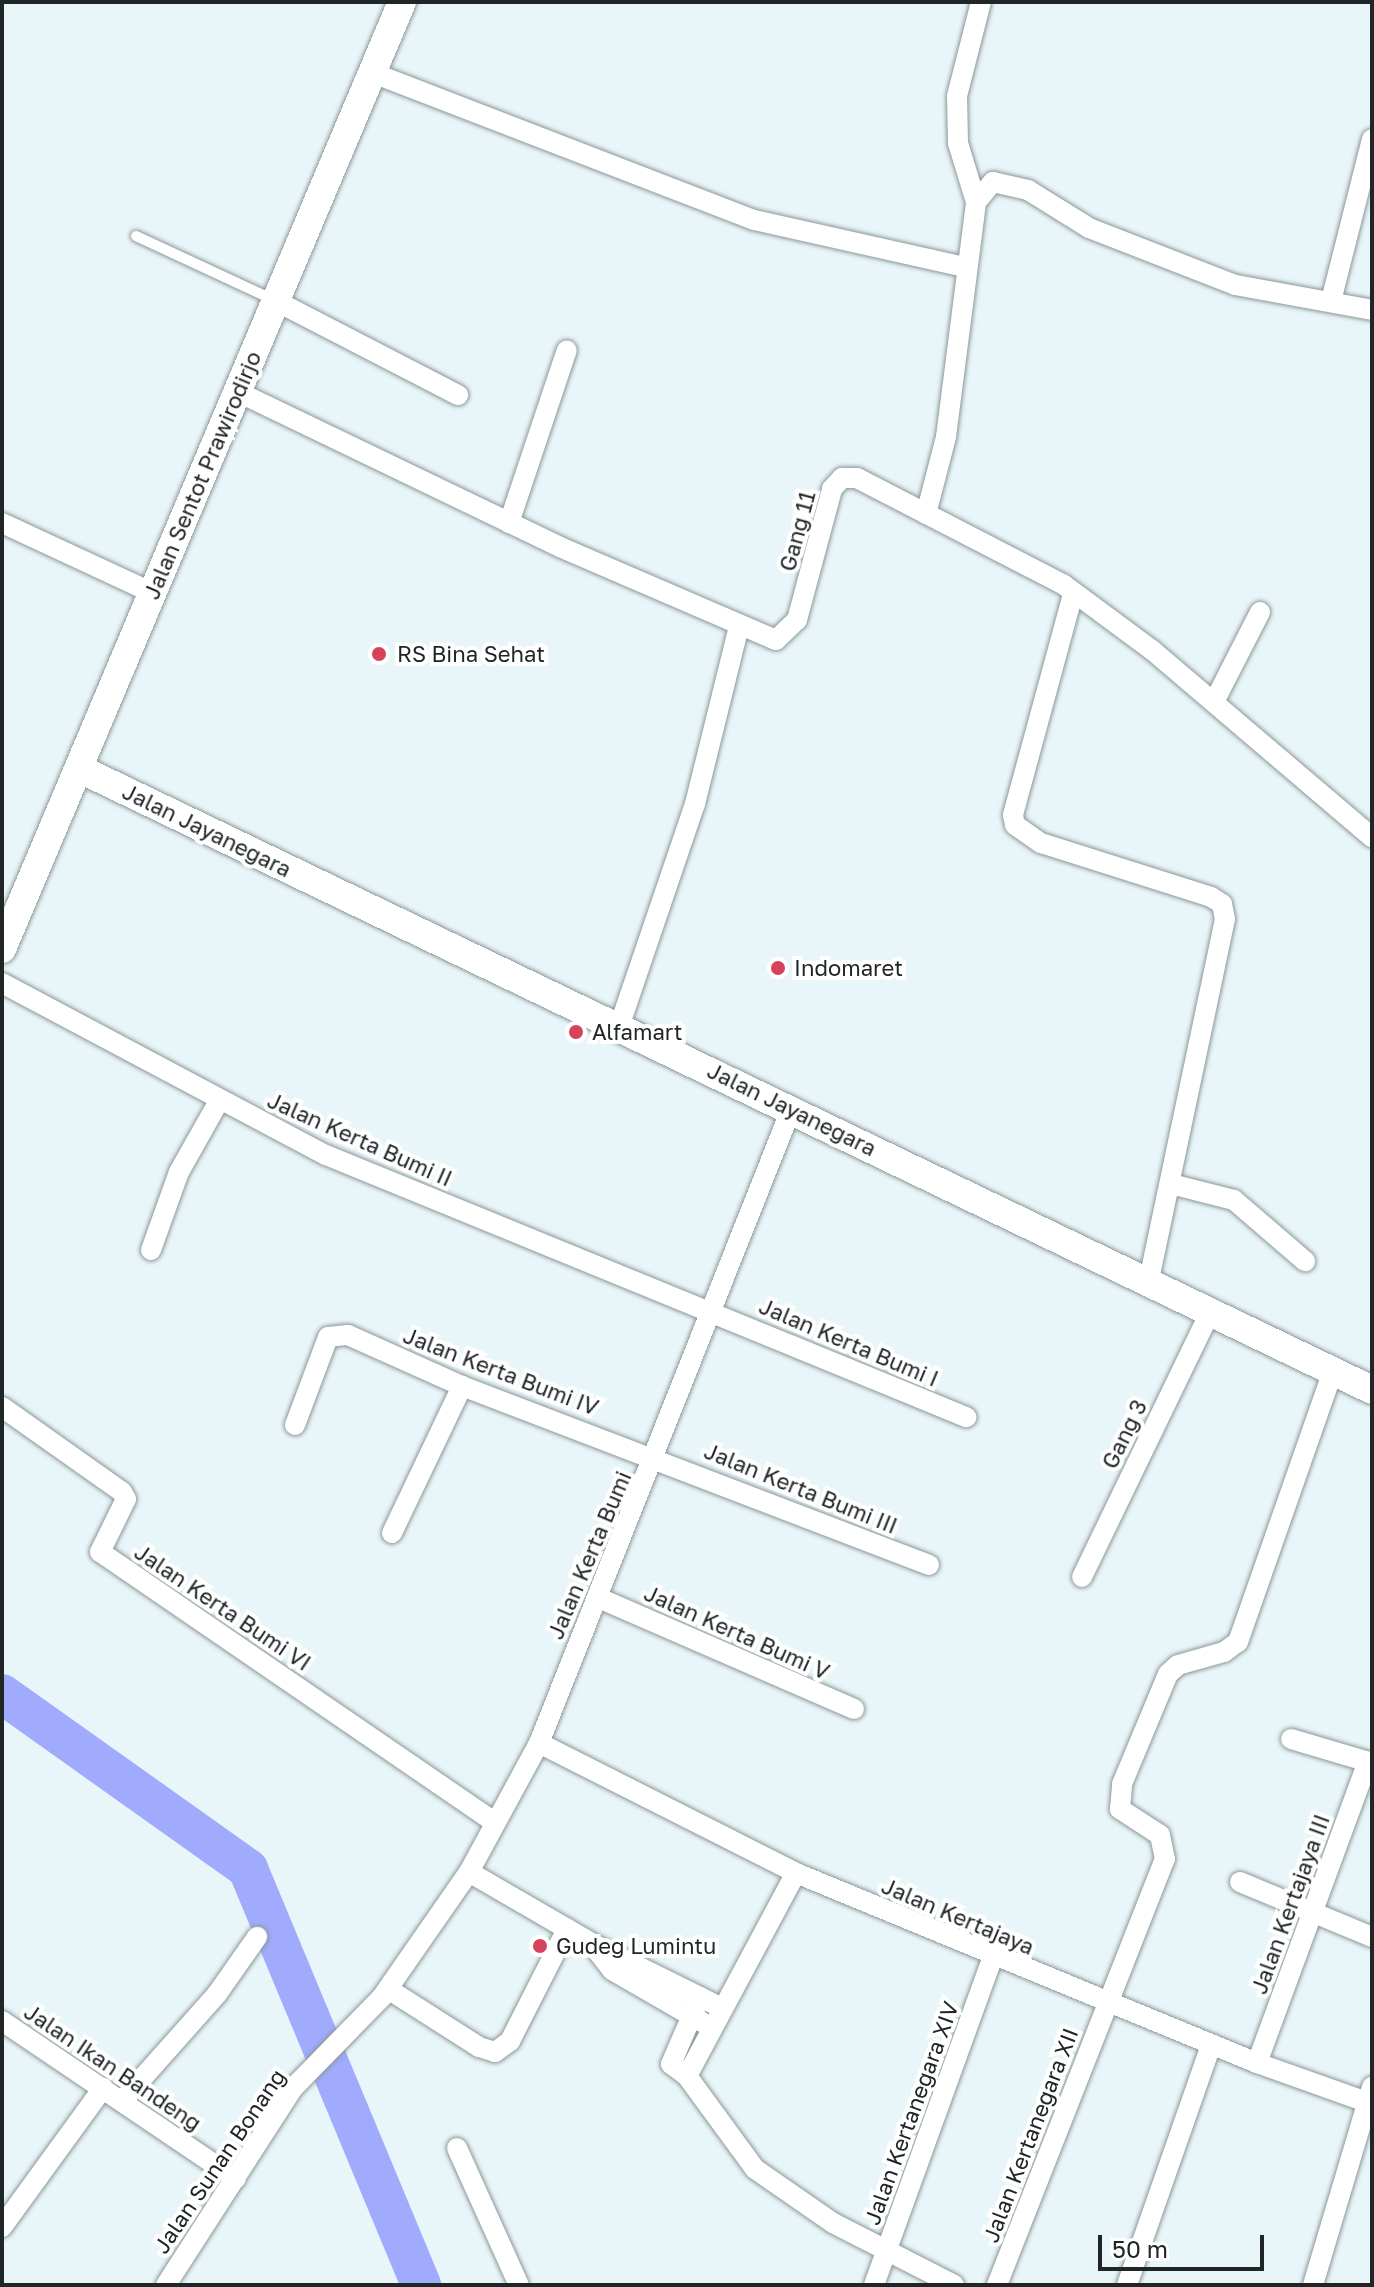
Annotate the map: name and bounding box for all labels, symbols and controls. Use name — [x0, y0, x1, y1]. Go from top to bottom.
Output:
street label: Jalan Sentot Prawirodirjo — [138, 347, 266, 603]
street label: Gang 11 — [774, 488, 820, 574]
place label: RS Bina Sehat — [397, 641, 545, 667]
marker: RS Bina Sehat — [368, 643, 390, 665]
street label: Jalan Jayanegara — [118, 778, 296, 882]
place label: Indomaret — [794, 955, 903, 981]
marker: Indomaret — [769, 959, 787, 977]
place label: Alfamart — [592, 1019, 683, 1045]
marker: Alfamart — [567, 1023, 585, 1041]
street label: Jalan Jayanegara — [703, 1057, 881, 1161]
street label: Jalan Kerta Bumi II — [264, 1086, 456, 1192]
street label: Jalan Kerta Bumi I — [755, 1292, 943, 1392]
street label: Jalan Kerta Bumi IV — [400, 1322, 602, 1420]
street label: Gang 3 — [1096, 1395, 1152, 1473]
street label: Jalan Kerta Bumi III — [701, 1437, 901, 1539]
street label: Jalan Kerta Bumi — [542, 1467, 636, 1643]
street label: Jalan Kerta Bumi VI — [130, 1538, 316, 1676]
street label: Jalan Kerta Bumi V — [640, 1579, 834, 1685]
street label: Jalan Kertajaya III — [1245, 1811, 1335, 1997]
street label: Jalan Kertajaya — [878, 1872, 1038, 1960]
place label: Gudeg Lumintu — [556, 1933, 716, 1959]
marker: Gudeg Lumintu — [531, 1937, 549, 1955]
street label: Jalan Ikan Bandeng — [19, 1998, 207, 2136]
street label: Jalan Kertanegara XIV — [858, 1998, 964, 2228]
street label: Jalan Kertanegara XII — [977, 2024, 1083, 2246]
street label: Jalan Sunan Bonang — [148, 2064, 290, 2258]
scale bar — [1102, 2219, 1268, 2269]
text: 50 m — [1112, 2234, 1168, 2263]

